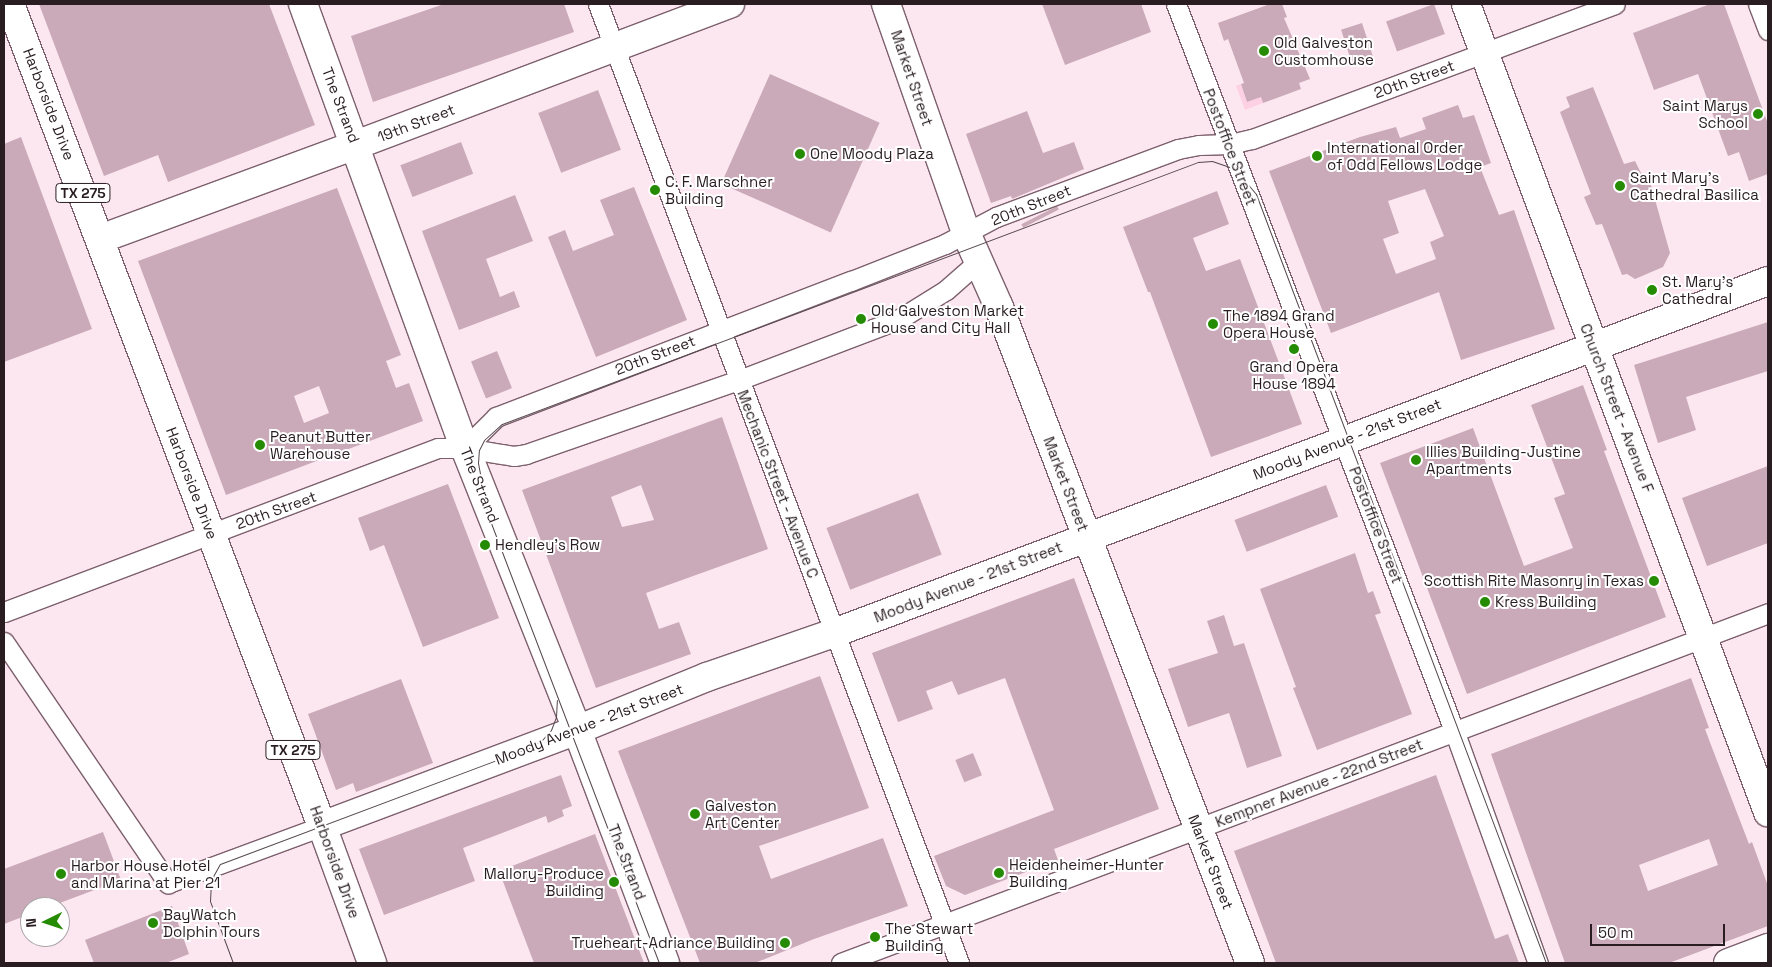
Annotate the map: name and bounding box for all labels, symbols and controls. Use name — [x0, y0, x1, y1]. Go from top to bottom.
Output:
street label: Market Street — [887, 28, 937, 128]
place label: Old Galveston Customhouse — [1274, 33, 1374, 68]
street label: Harborside Drive — [19, 45, 79, 163]
marker: Old Galveston Customhouse — [1258, 45, 1270, 57]
street label: 20th Street — [1371, 56, 1457, 102]
street label: The Strand — [318, 65, 364, 145]
street label: Postoffice Street — [1199, 86, 1261, 208]
place label: Saint Marys School — [1662, 96, 1748, 131]
street label: 19th Street — [375, 100, 457, 146]
marker: Saint Marys School — [1752, 108, 1764, 120]
place label: International Order of Odd Fellows Lodge — [1327, 138, 1482, 173]
place label: One Moody Plaza — [810, 145, 934, 163]
marker: One Moody Plaza — [794, 148, 806, 160]
marker: International Order of Odd Fellows Lodge — [1311, 150, 1323, 162]
place label: Saint Mary's Cathedral Basilica — [1630, 168, 1759, 203]
place label: C. F. Marschner Building — [665, 172, 774, 207]
marker: Saint Mary's Cathedral Basilica — [1614, 180, 1626, 192]
street label: 20th Street — [988, 181, 1074, 229]
road number: TX 275 — [54, 182, 112, 204]
marker: C. F. Marschner Building — [649, 184, 661, 196]
place label: St. Mary's Cathedral — [1662, 272, 1734, 307]
marker: St. Mary's Cathedral — [1646, 284, 1658, 296]
place label: Old Galveston Market House and City Hall — [871, 301, 1024, 336]
place label: The 1894 Grand Opera House — [1223, 306, 1335, 341]
marker: Old Galveston Market House and City Hall — [855, 313, 867, 325]
marker: The 1894 Grand Opera House — [1207, 318, 1219, 330]
street label: Church Street - Avenue F — [1576, 320, 1658, 496]
street label: 20th Street — [612, 331, 698, 379]
marker: Grand Opera House 1894 — [1288, 343, 1300, 355]
place label: Grand Opera House 1894 — [1249, 357, 1339, 392]
street label: Mechanic Street - Avenue C — [734, 387, 822, 581]
street label: Moody Avenue - 21st Street — [1250, 395, 1444, 483]
street label: Harborside Drive — [162, 424, 222, 542]
place label: Peanut Butter Warehouse — [270, 427, 371, 462]
street label: Market Street — [1040, 434, 1092, 534]
marker: Peanut Butter Warehouse — [254, 439, 266, 451]
place label: Illies Building-Justine Apartments — [1426, 442, 1581, 477]
street label: The Strand — [457, 445, 503, 525]
marker: Illies Building-Justine Apartments — [1410, 454, 1422, 466]
street label: Postoffice Street — [1345, 464, 1407, 586]
street label: 20th Street — [233, 487, 319, 533]
place label: Hendley's Row — [495, 536, 600, 554]
street label: Moody Avenue - 21st Street — [871, 538, 1065, 626]
marker: Hendley's Row — [479, 539, 491, 551]
place label: Scottish Rite Masonry in Texas — [1423, 572, 1644, 590]
marker: Scottish Rite Masonry in Texas — [1648, 575, 1660, 587]
place label: Kress Building — [1495, 593, 1597, 611]
marker: Kress Building — [1479, 596, 1491, 608]
street label: Moody Avenue - 21st Street — [492, 680, 686, 768]
street label: Kempner Avenue - 22nd Street — [1212, 735, 1426, 831]
road number: TX 275 — [264, 738, 322, 762]
place label: Galveston Art Center — [705, 796, 780, 831]
street label: Harborside Drive — [306, 803, 364, 921]
marker: Galveston Art Center — [689, 808, 701, 820]
street label: Market Street — [1185, 812, 1237, 912]
street label: The Strand — [604, 822, 650, 902]
place label: Heidenheimer-Hunter Building — [1009, 855, 1164, 890]
place label: Harbor House Hotel and Marina at Pier 21 — [71, 856, 220, 891]
place label: Mallory-Produce Building — [484, 864, 604, 899]
marker: Heidenheimer-Hunter Building — [993, 867, 1005, 879]
marker: Harbor House Hotel and Marina at Pier 21 — [55, 868, 67, 880]
marker: Mallory-Produce Building — [608, 876, 620, 888]
north arrow — [20, 897, 70, 947]
place label: BayWatch Dolphin Tours — [163, 905, 261, 940]
scale bar — [1592, 914, 1727, 946]
marker: BayWatch Dolphin Tours — [147, 917, 159, 929]
text: N — [22, 918, 40, 928]
place label: The Stewart Building — [885, 919, 973, 954]
text: 50 m — [1598, 923, 1633, 942]
marker: The Stewart Building — [869, 931, 881, 943]
place label: Trueheart-Adriance Building — [571, 934, 775, 952]
marker: Trueheart-Adriance Building — [779, 937, 791, 949]

